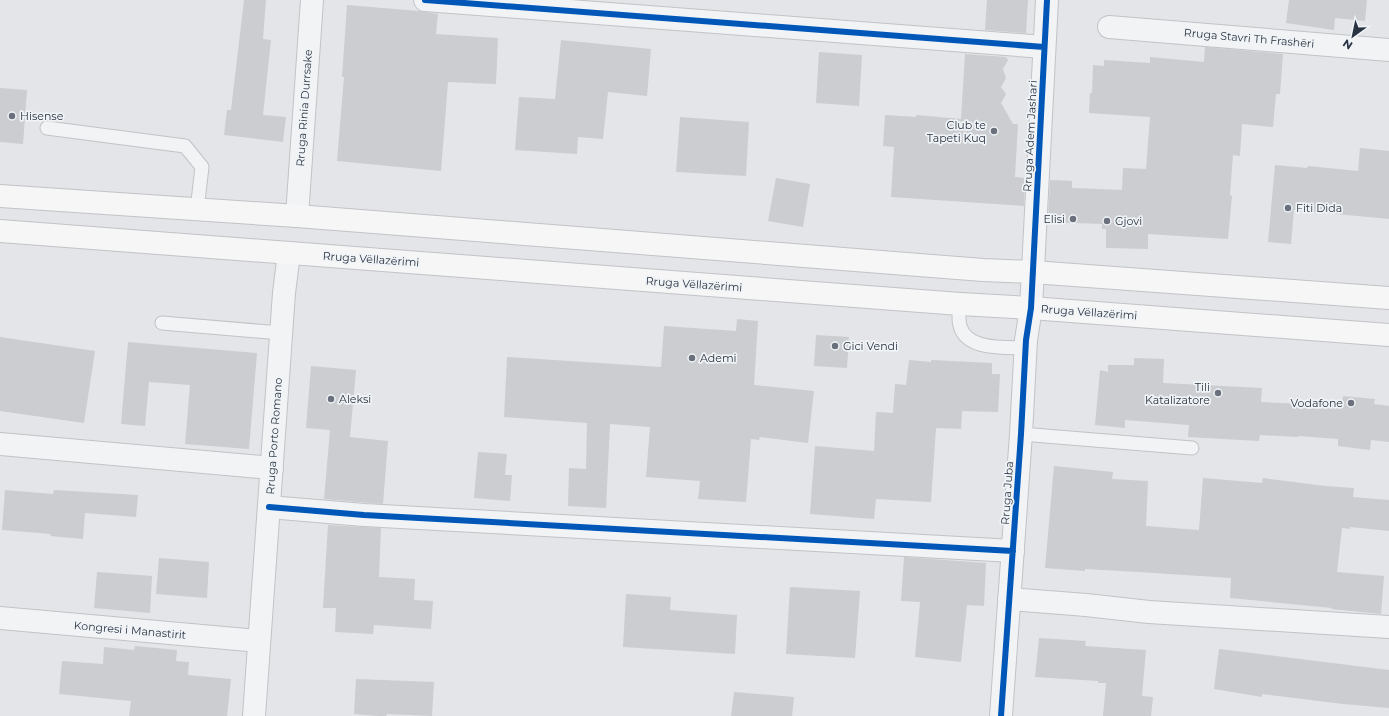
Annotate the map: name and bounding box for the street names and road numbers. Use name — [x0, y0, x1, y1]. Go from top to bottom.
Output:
street label: Rruga Stavri Th Frashëri — [1183, 25, 1315, 51]
street label: Rruga Rinia Durrsake — [293, 49, 315, 167]
street label: Rruga Adem Jashari — [1020, 80, 1040, 192]
street label: Rruga Vëllazërimi — [322, 249, 420, 269]
street label: Rruga Vëllazërimi — [645, 274, 743, 294]
street label: Rruga Vëllazërimi — [1040, 302, 1138, 322]
street label: Rruga Porto Romano — [263, 377, 285, 495]
street label: Rruga Juba — [998, 461, 1016, 525]
street label: Kongresi i Manastirit — [73, 618, 187, 642]

